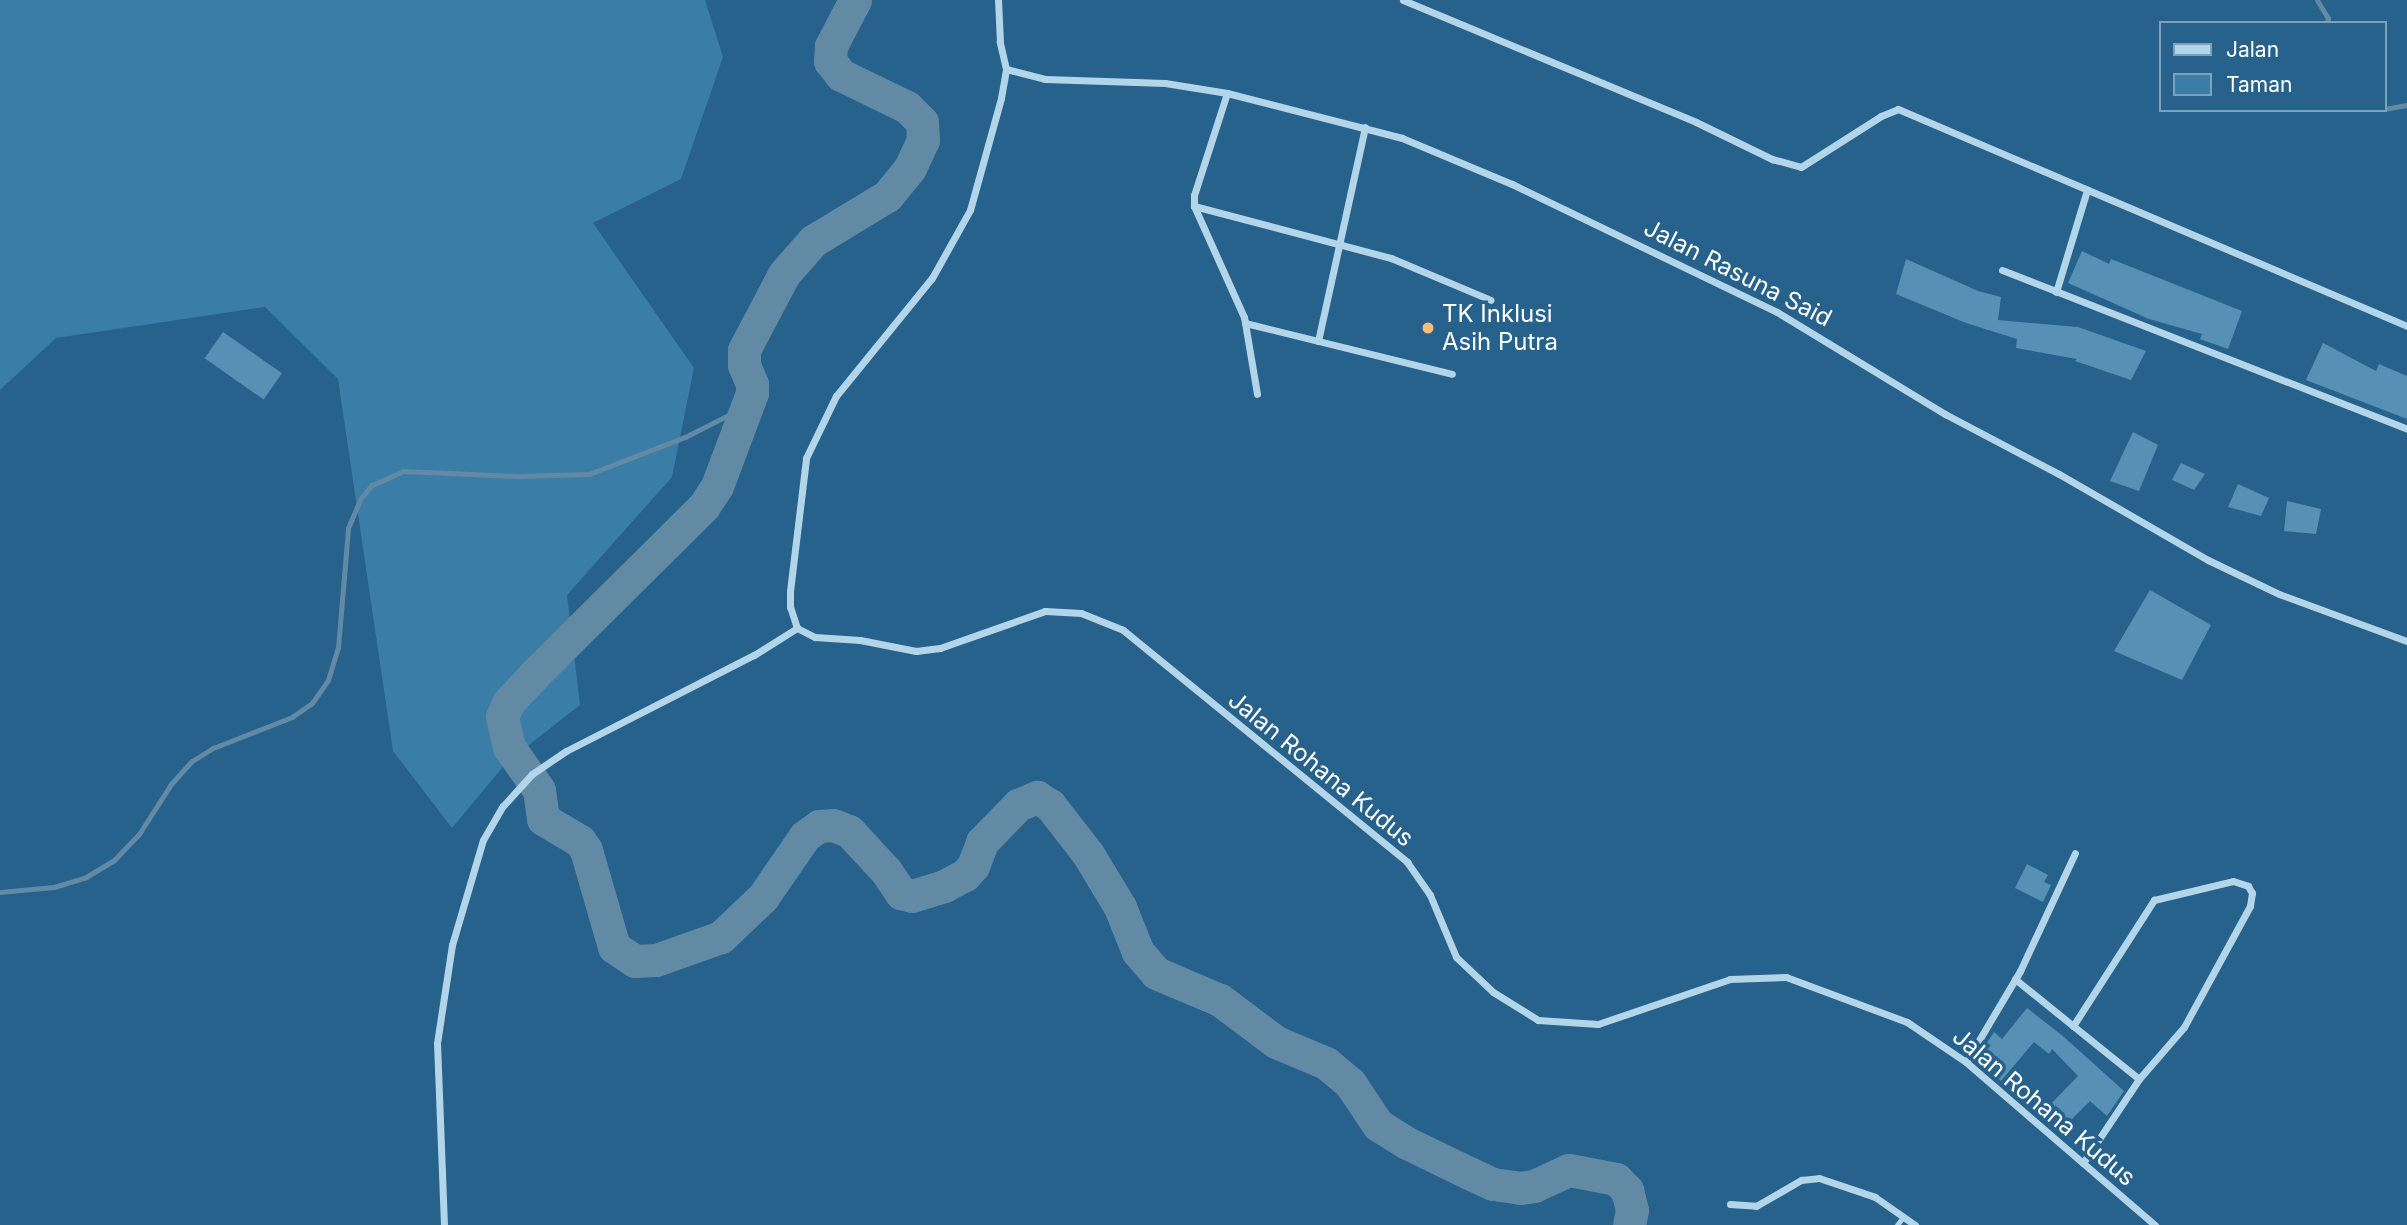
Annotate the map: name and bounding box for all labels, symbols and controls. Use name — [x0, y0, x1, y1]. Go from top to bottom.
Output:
legend — [2158, 21, 2386, 112]
text: Jalan — [2226, 37, 2279, 62]
text: Taman — [2226, 72, 2292, 97]
street label: Jalan Rasuna Said — [1639, 213, 1837, 333]
place label: TK Inklusi Asih Putra — [1442, 300, 1558, 356]
marker: TK Inklusi Asih Putra — [1420, 320, 1436, 336]
street label: Jalan Rohana Kudus — [1223, 685, 1419, 853]
street label: Jalan Rohana Kudus — [1947, 1022, 2141, 1192]

